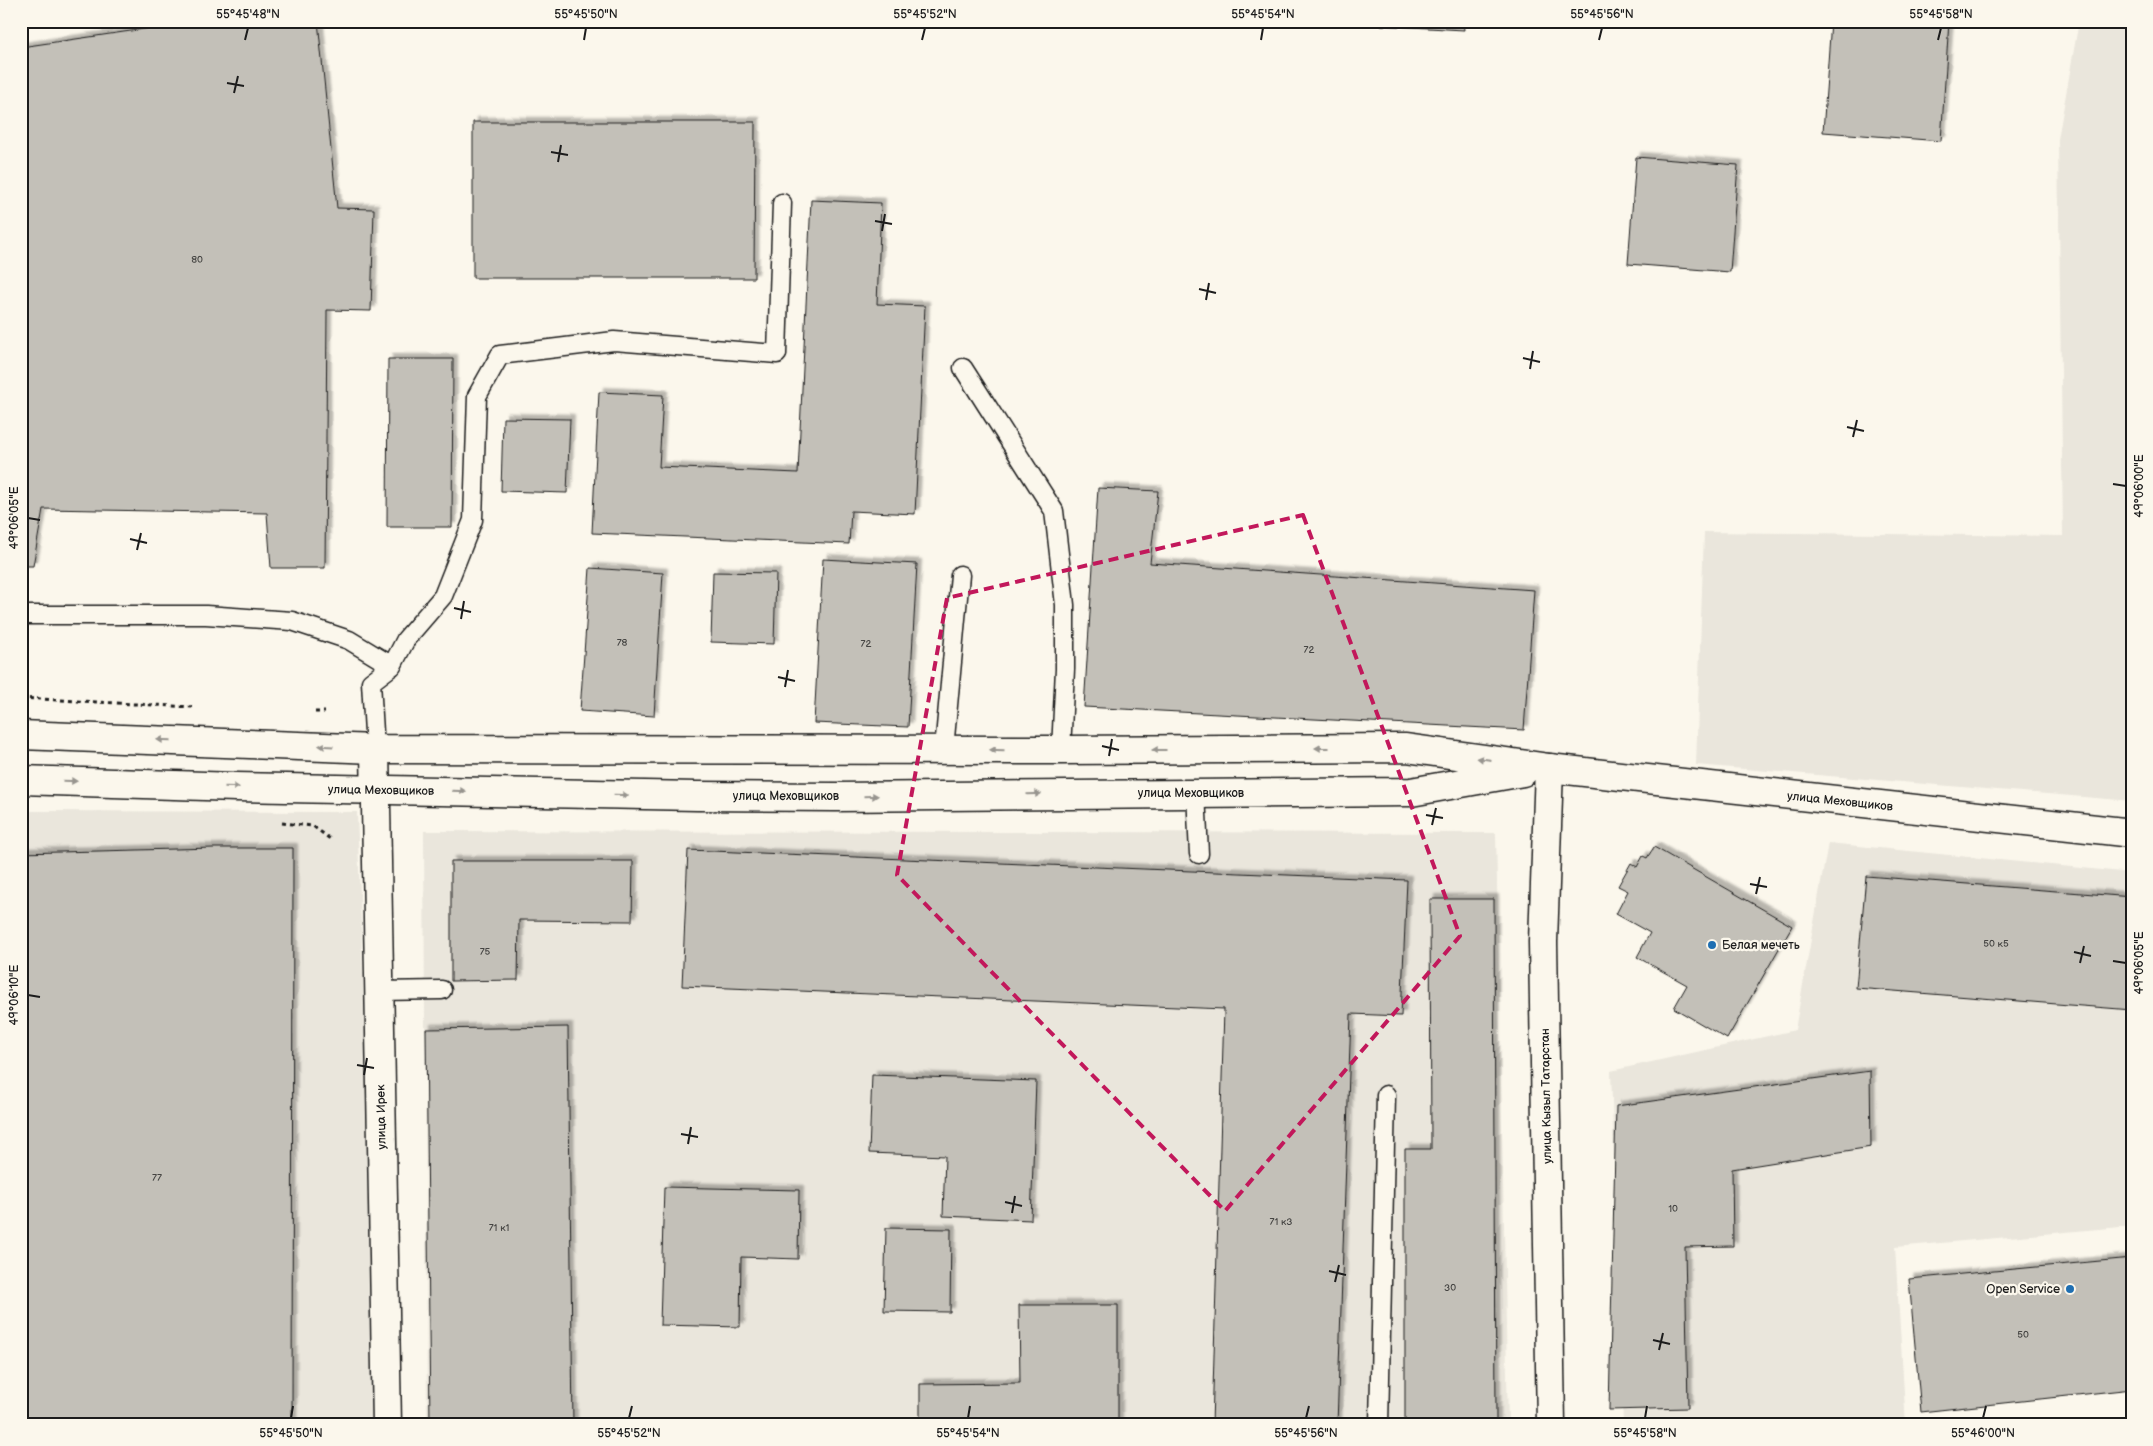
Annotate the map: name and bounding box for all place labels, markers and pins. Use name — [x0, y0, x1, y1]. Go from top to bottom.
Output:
place label: Белая мечеть — [1722, 938, 1800, 953]
marker: Белая мечеть — [1706, 939, 1718, 951]
place label: Open Service — [1986, 1282, 2060, 1297]
marker: Open Service — [2064, 1283, 2076, 1295]

